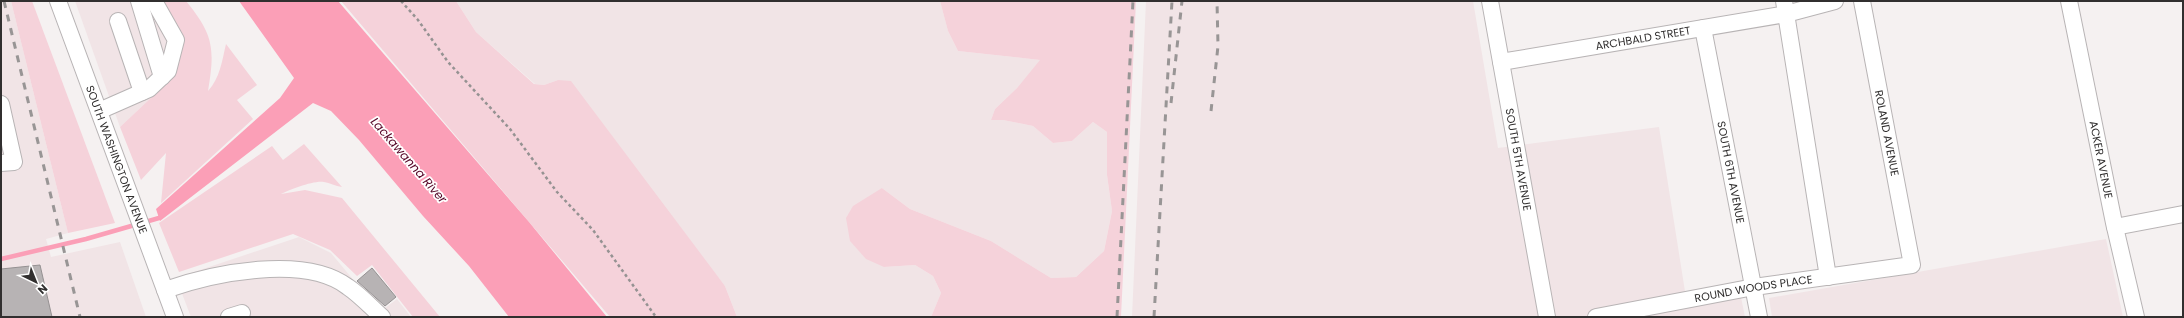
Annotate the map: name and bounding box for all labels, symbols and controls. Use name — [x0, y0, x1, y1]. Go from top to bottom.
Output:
street label: ARCHBALD STREET — [1594, 22, 1692, 54]
street label: SOUTH WASHINGTON AVENUE — [82, 83, 151, 236]
street label: ROLAND AVENUE — [1871, 89, 1903, 177]
street label: SOUTH 5TH AVENUE — [1501, 107, 1536, 212]
water label: Lackawanna River — [367, 113, 451, 207]
street label: ACKER AVENUE — [2085, 119, 2117, 200]
street label: SOUTH 6TH AVENUE — [1713, 120, 1749, 225]
north arrow — [16, 262, 56, 302]
street label: ROUND WOODS PLACE — [1693, 271, 1813, 306]
text: N — [34, 281, 51, 298]

